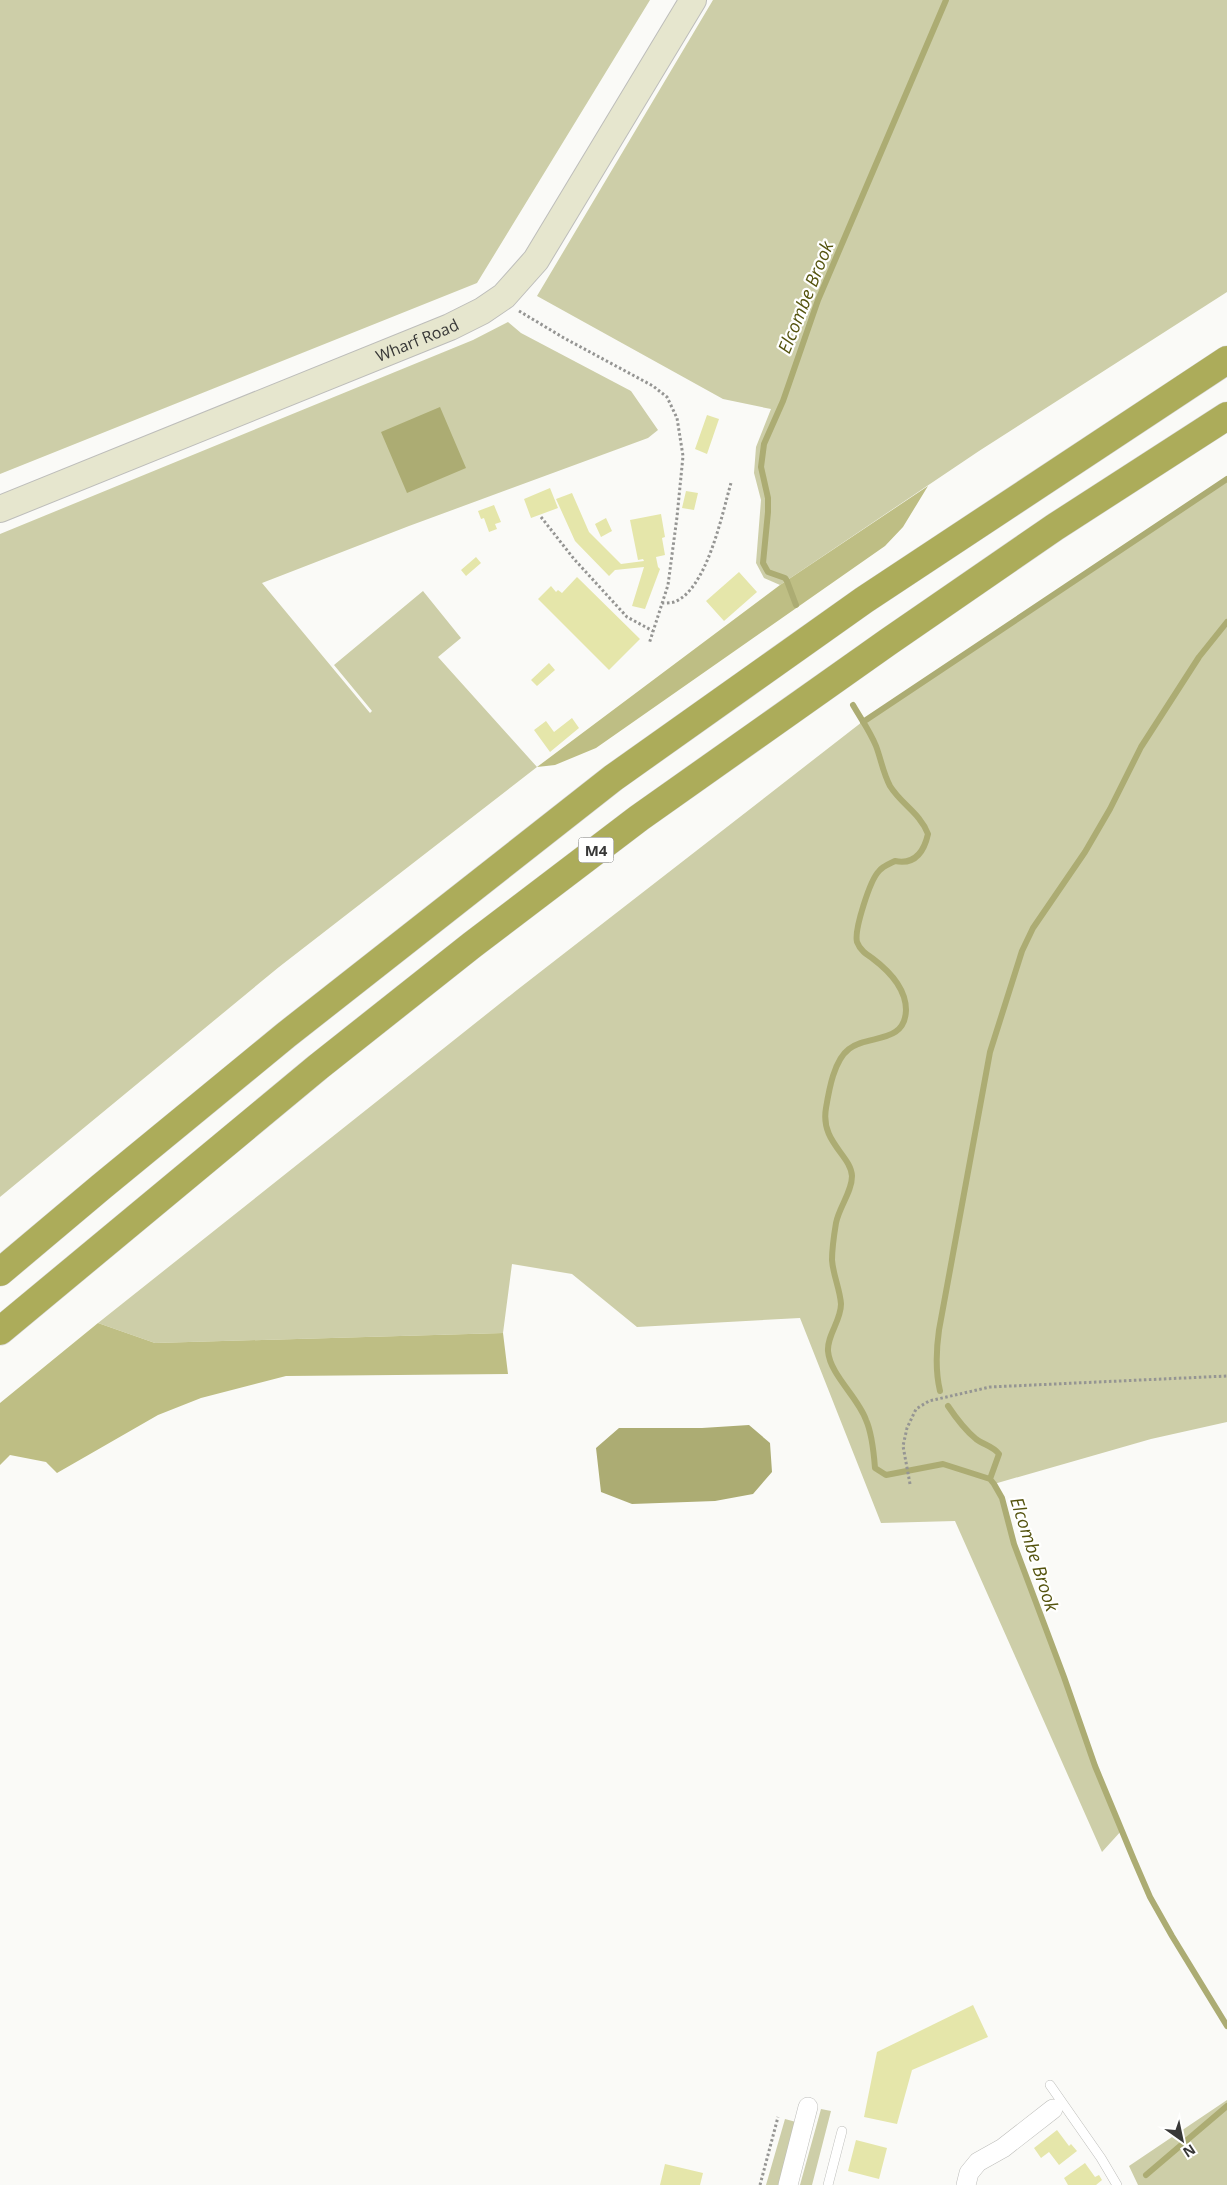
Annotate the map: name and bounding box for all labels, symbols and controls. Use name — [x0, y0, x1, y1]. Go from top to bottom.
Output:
water label: Elcombe Brook — [772, 236, 839, 357]
street label: Wharf Road — [372, 313, 462, 367]
road number: M4 — [578, 838, 614, 862]
water label: Elcombe Brook — [1005, 1494, 1065, 1615]
north arrow — [1157, 2115, 1207, 2165]
text: N — [1179, 2140, 1199, 2162]

